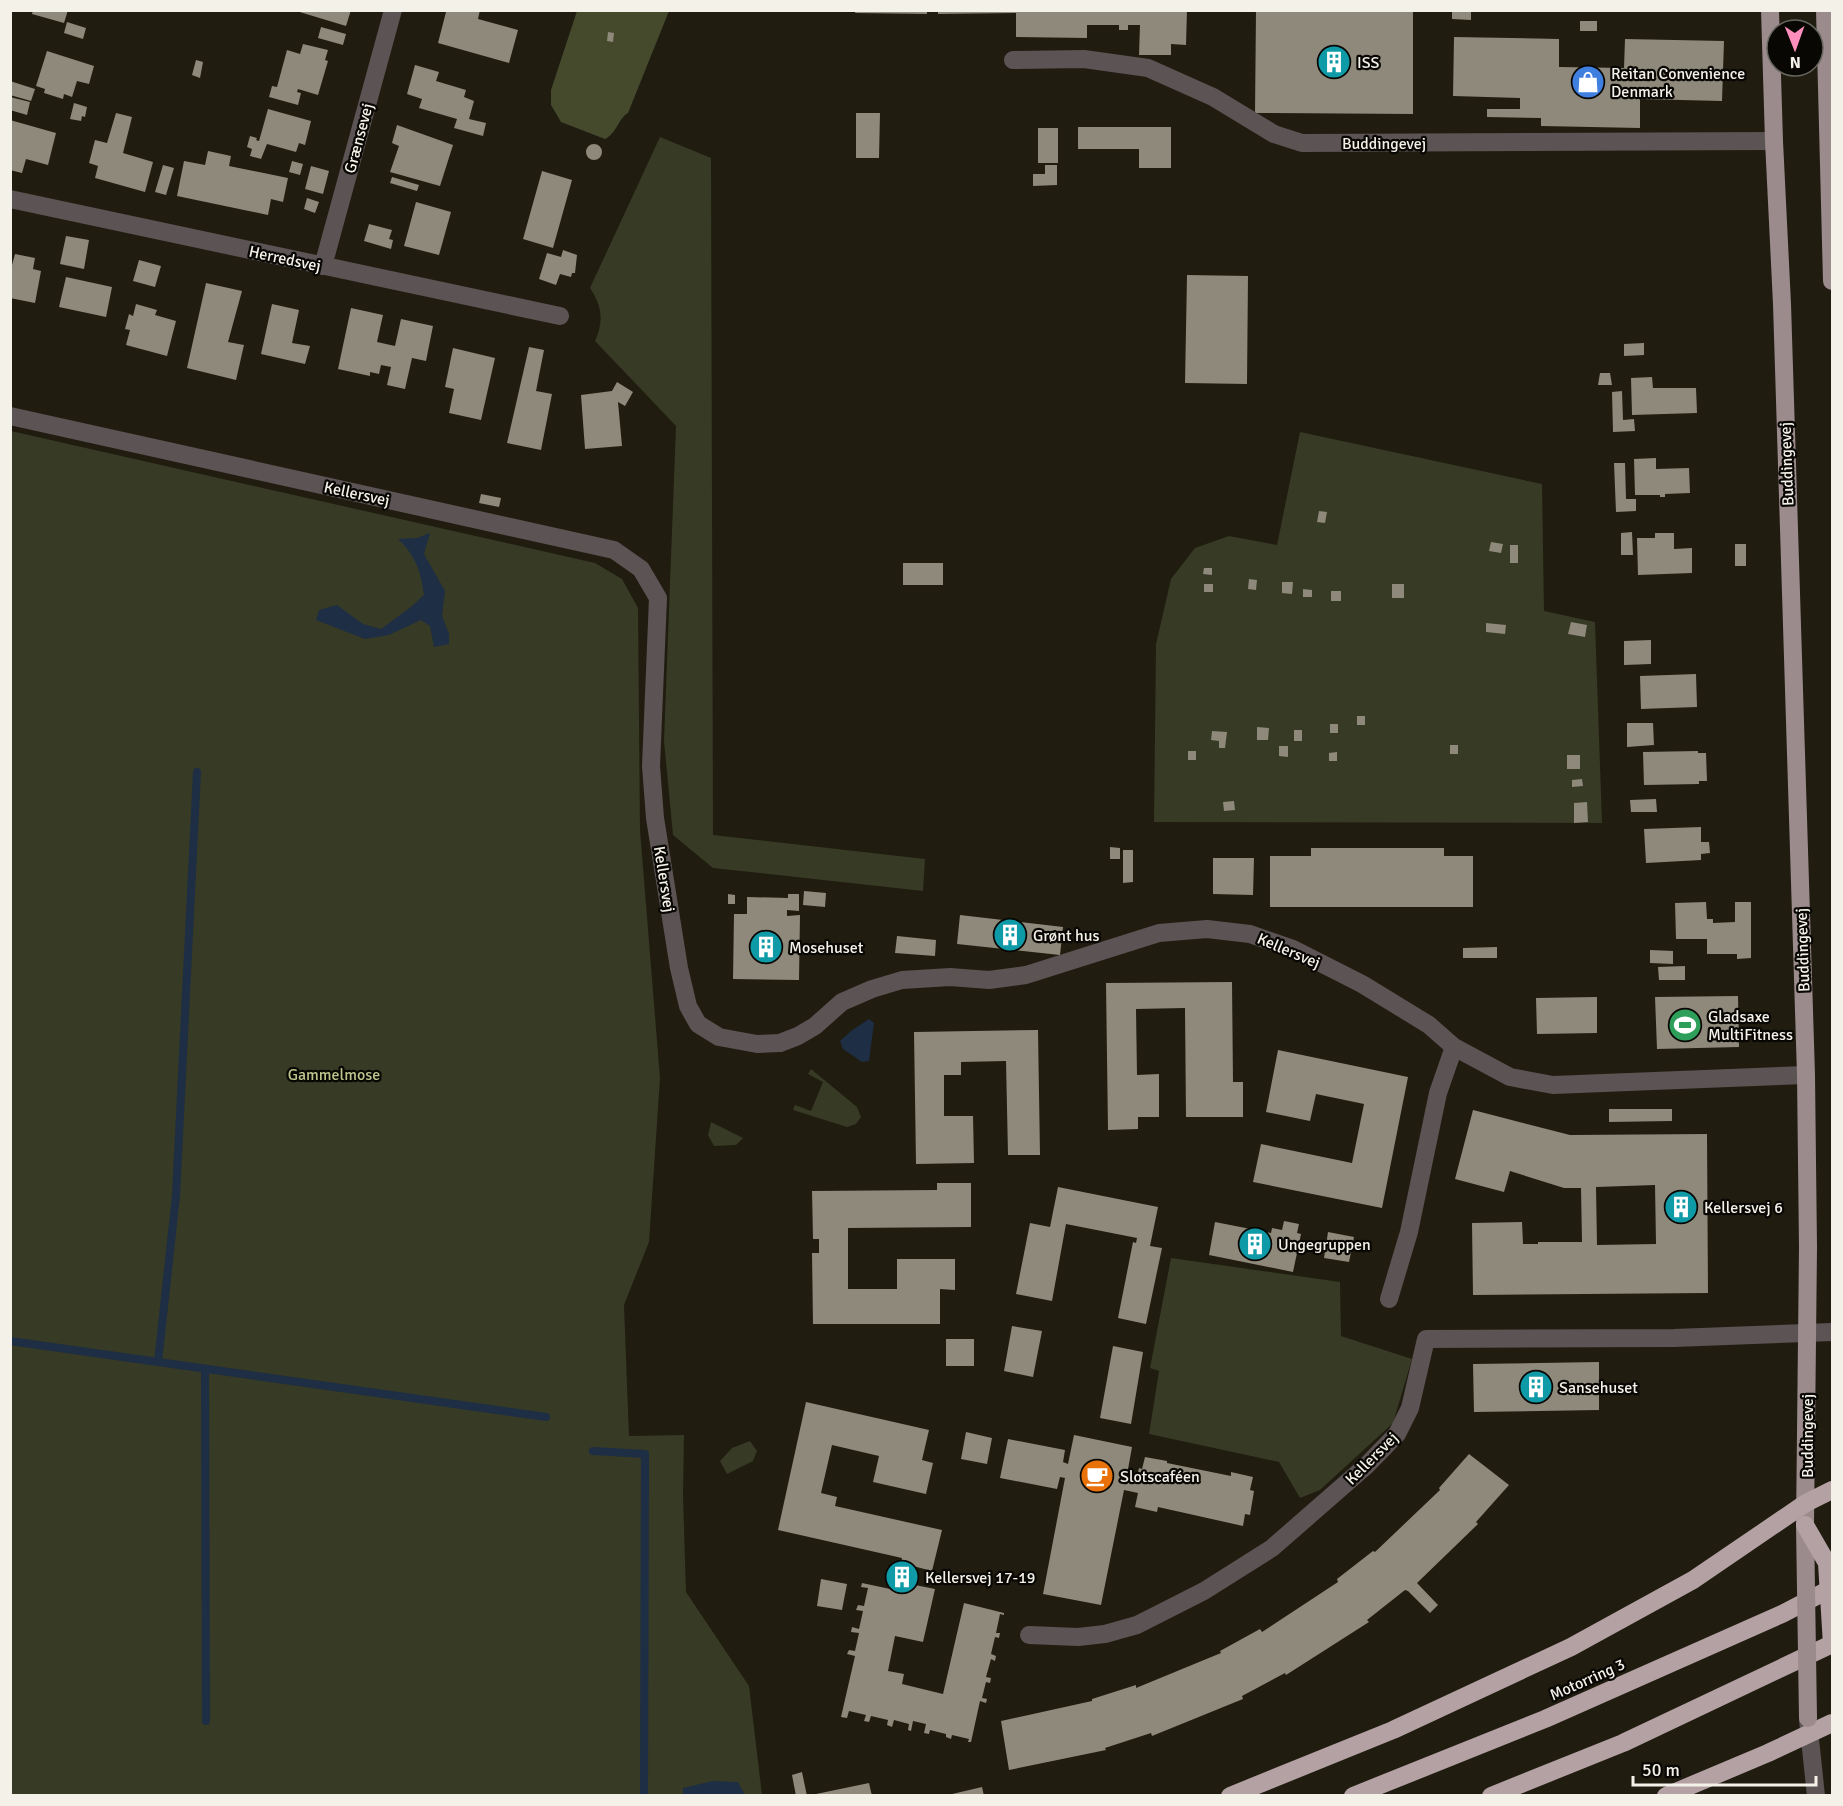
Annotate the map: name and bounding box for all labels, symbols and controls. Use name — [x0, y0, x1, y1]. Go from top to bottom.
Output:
north arrow — [1765, 18, 1825, 78]
building icon: ISS — [1316, 44, 1352, 80]
text: N — [1790, 52, 1801, 72]
place label: ISS — [1357, 53, 1380, 73]
shop icon: Reitan Convenience Denmark — [1570, 64, 1606, 100]
place label: Reitan Convenience Denmark — [1611, 64, 1745, 102]
street label: Grænsevej — [340, 101, 378, 175]
street label: Buddingevej — [1342, 134, 1426, 154]
street label: Herredsvej — [247, 242, 323, 276]
street label: Buddingevej — [1776, 422, 1798, 506]
street label: Kellersvej — [322, 477, 392, 511]
street label: Kellersvej — [649, 845, 679, 914]
street label: Buddingevej — [1792, 908, 1814, 992]
building icon: Grønt hus — [992, 917, 1028, 953]
place label: Grønt hus — [1033, 926, 1100, 946]
building icon: Mosehuset — [748, 929, 784, 965]
street label: Kellersvej — [1254, 929, 1323, 973]
place label: Mosehuset — [789, 938, 864, 958]
sports icon: Gladsaxe MultiFitness — [1667, 1007, 1703, 1043]
place label: Gladsaxe MultiFitness — [1708, 1007, 1793, 1045]
park label: Gammelmose — [288, 1065, 380, 1085]
building icon: Kellersvej 6 — [1663, 1189, 1699, 1225]
place label: Kellersvej 6 — [1704, 1198, 1783, 1218]
building icon: Ungegruppen — [1237, 1226, 1273, 1262]
place label: Ungegruppen — [1278, 1235, 1371, 1255]
building icon: Sansehuset — [1518, 1369, 1554, 1405]
place label: Sansehuset — [1559, 1378, 1638, 1398]
street label: Buddingevej — [1798, 1394, 1818, 1478]
street label: Kellersvej — [1341, 1428, 1402, 1489]
cafe icon: Slotscaféen — [1079, 1458, 1115, 1494]
place label: Slotscaféen — [1120, 1467, 1200, 1487]
building icon: Kellersvej 17-19 — [884, 1559, 920, 1595]
place label: Kellersvej 17-19 — [925, 1568, 1035, 1588]
street label: Motorring 3 — [1547, 1654, 1628, 1705]
scale bar — [1633, 1749, 1816, 1787]
text: 50 m — [1642, 1759, 1680, 1781]

